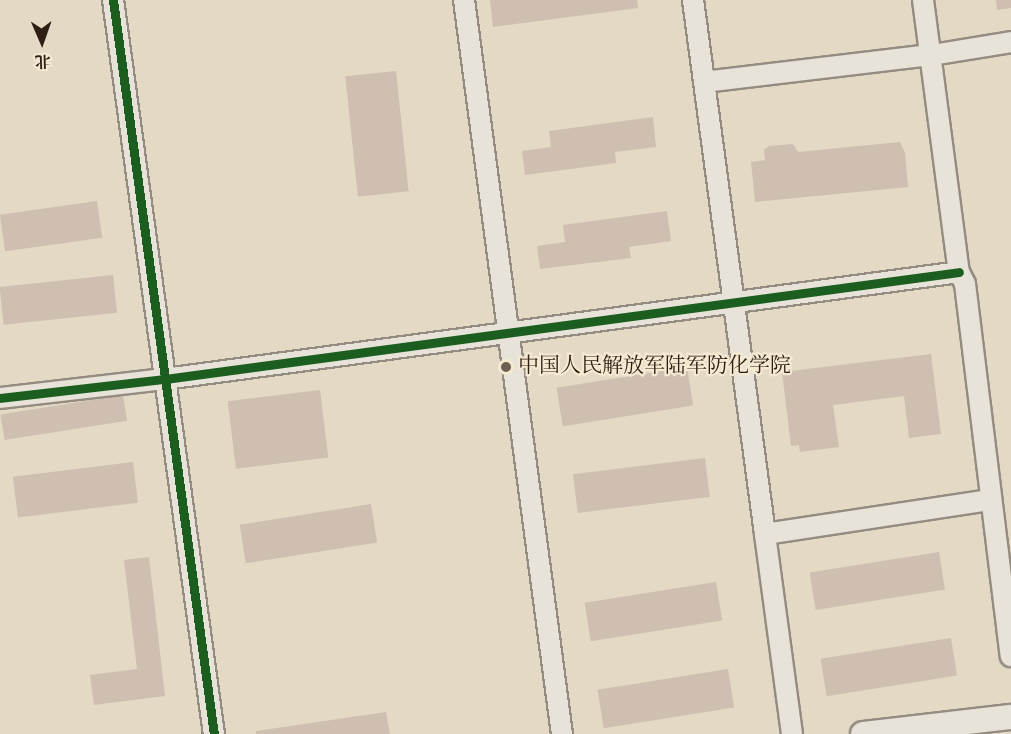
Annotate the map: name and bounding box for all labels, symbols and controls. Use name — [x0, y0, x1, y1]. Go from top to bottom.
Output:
north arrow — [12, 12, 72, 72]
text: 北 — [34, 49, 51, 71]
place label: 中国人民解放军陆军防化学院 — [518, 354, 791, 380]
marker: 中国人民解放军陆军防化学院 — [499, 360, 513, 374]

